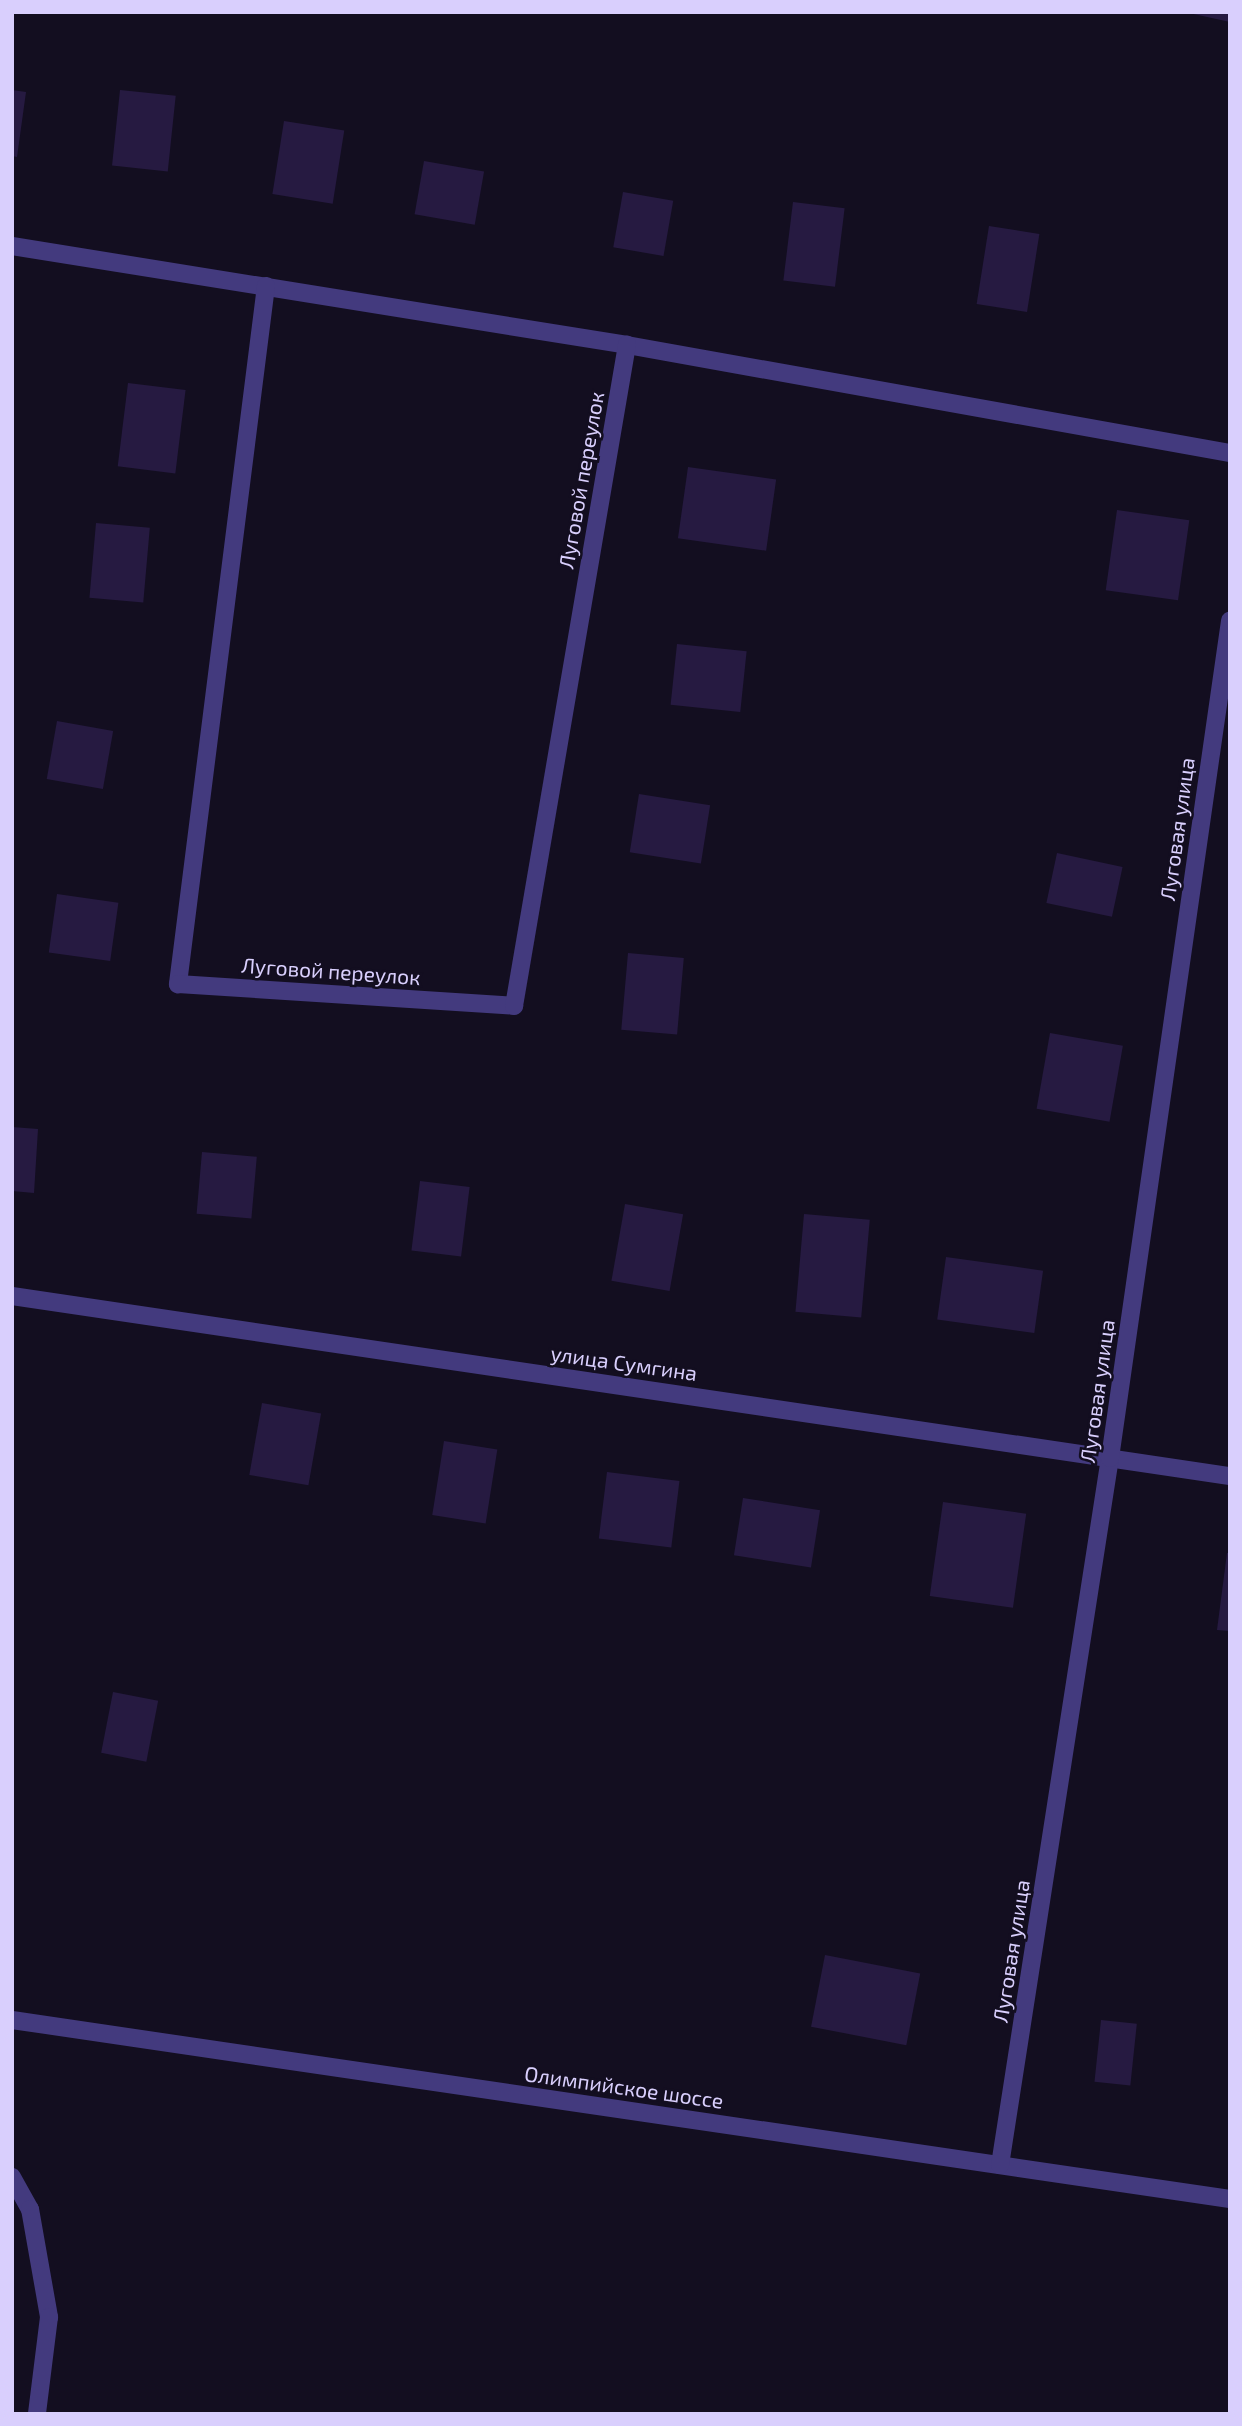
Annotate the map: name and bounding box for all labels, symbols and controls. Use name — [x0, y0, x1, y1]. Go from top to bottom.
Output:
street label: Луговой переулок — [553, 389, 609, 571]
street label: Луговая улица — [1154, 756, 1200, 902]
street label: Луговой переулок — [241, 952, 421, 990]
street label: Луговая улица — [1074, 1318, 1120, 1464]
street label: улица Сумгина — [549, 1340, 699, 1386]
street label: Луговая улица — [987, 1878, 1035, 2024]
street label: Олимпийское шоссе — [523, 2061, 725, 2113]

